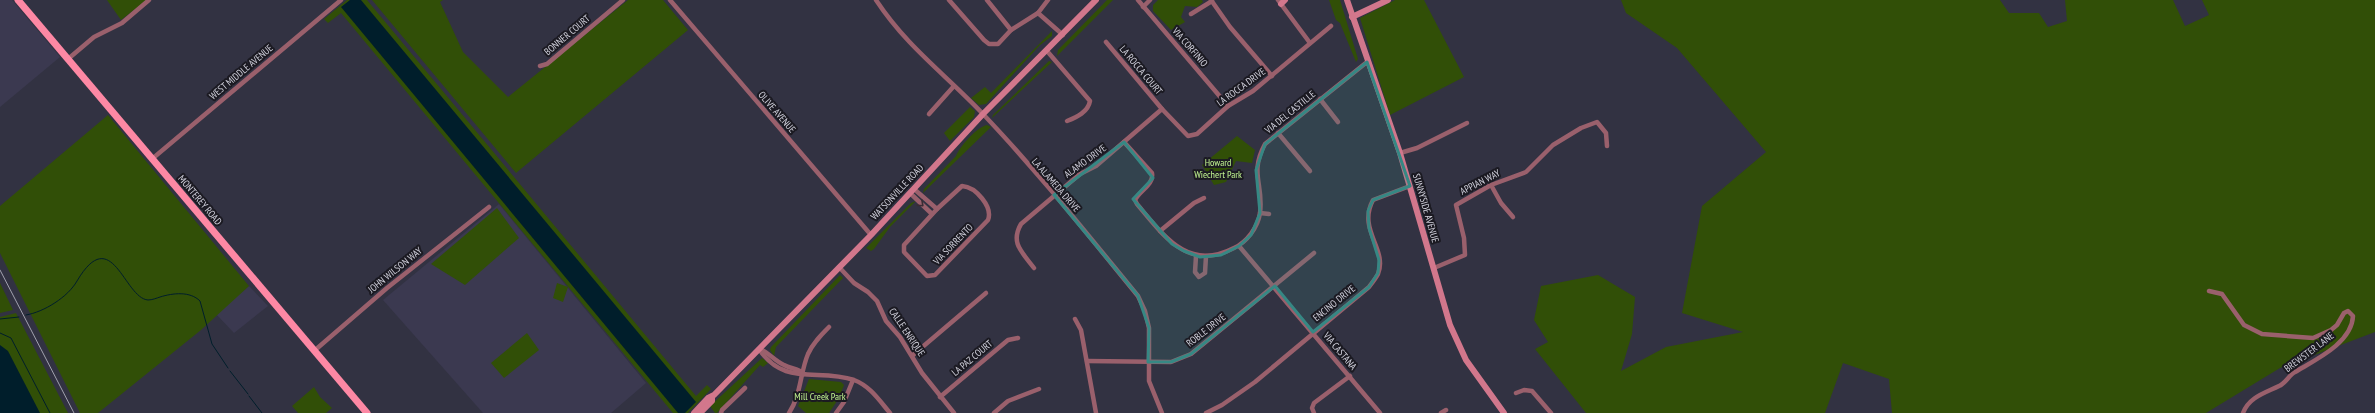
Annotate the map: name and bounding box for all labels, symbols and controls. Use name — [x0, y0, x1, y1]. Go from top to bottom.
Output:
street label: BONNER COURT — [541, 12, 593, 58]
street label: VIA CORFINIO — [1169, 24, 1211, 70]
street label: WEST MIDDLE AVENUE — [206, 42, 276, 102]
street label: LA ROCCA COURT — [1117, 43, 1166, 97]
street label: LA ROCCA DRIVE — [1214, 65, 1268, 109]
street label: VIA DEL CASTILLE — [1261, 88, 1318, 137]
street label: OLIVE AVENUE — [755, 89, 799, 135]
street label: ALAMO DRIVE — [1061, 141, 1109, 181]
street label: LA ALAMEDA DRIVE — [1029, 155, 1083, 215]
park label: Howard Wiechert Park — [1194, 156, 1242, 181]
street label: WATSONVILLE ROAD — [868, 161, 926, 223]
street label: APPIAN WAY — [1458, 166, 1503, 198]
street label: MONTEREY ROAD — [175, 172, 225, 228]
street label: SUNNYSIDE AVENUE — [1410, 172, 1442, 244]
one-way arrow — [917, 199, 924, 206]
street label: VIA SORRENTO — [930, 220, 976, 268]
street label: JOHN WILSON WAY — [364, 244, 425, 296]
street label: ENCINO DRIVE — [1310, 282, 1358, 324]
street label: CALLE ENRIQUE — [886, 305, 928, 359]
street label: ROBLE DRIVE — [1184, 311, 1228, 349]
street label: VIA CASTANA — [1320, 329, 1360, 373]
street label: BREWSTER LANE — [2281, 329, 2337, 375]
street label: LA PAZ COURT — [949, 337, 995, 379]
park label: Mill Creek Park — [794, 390, 846, 403]

